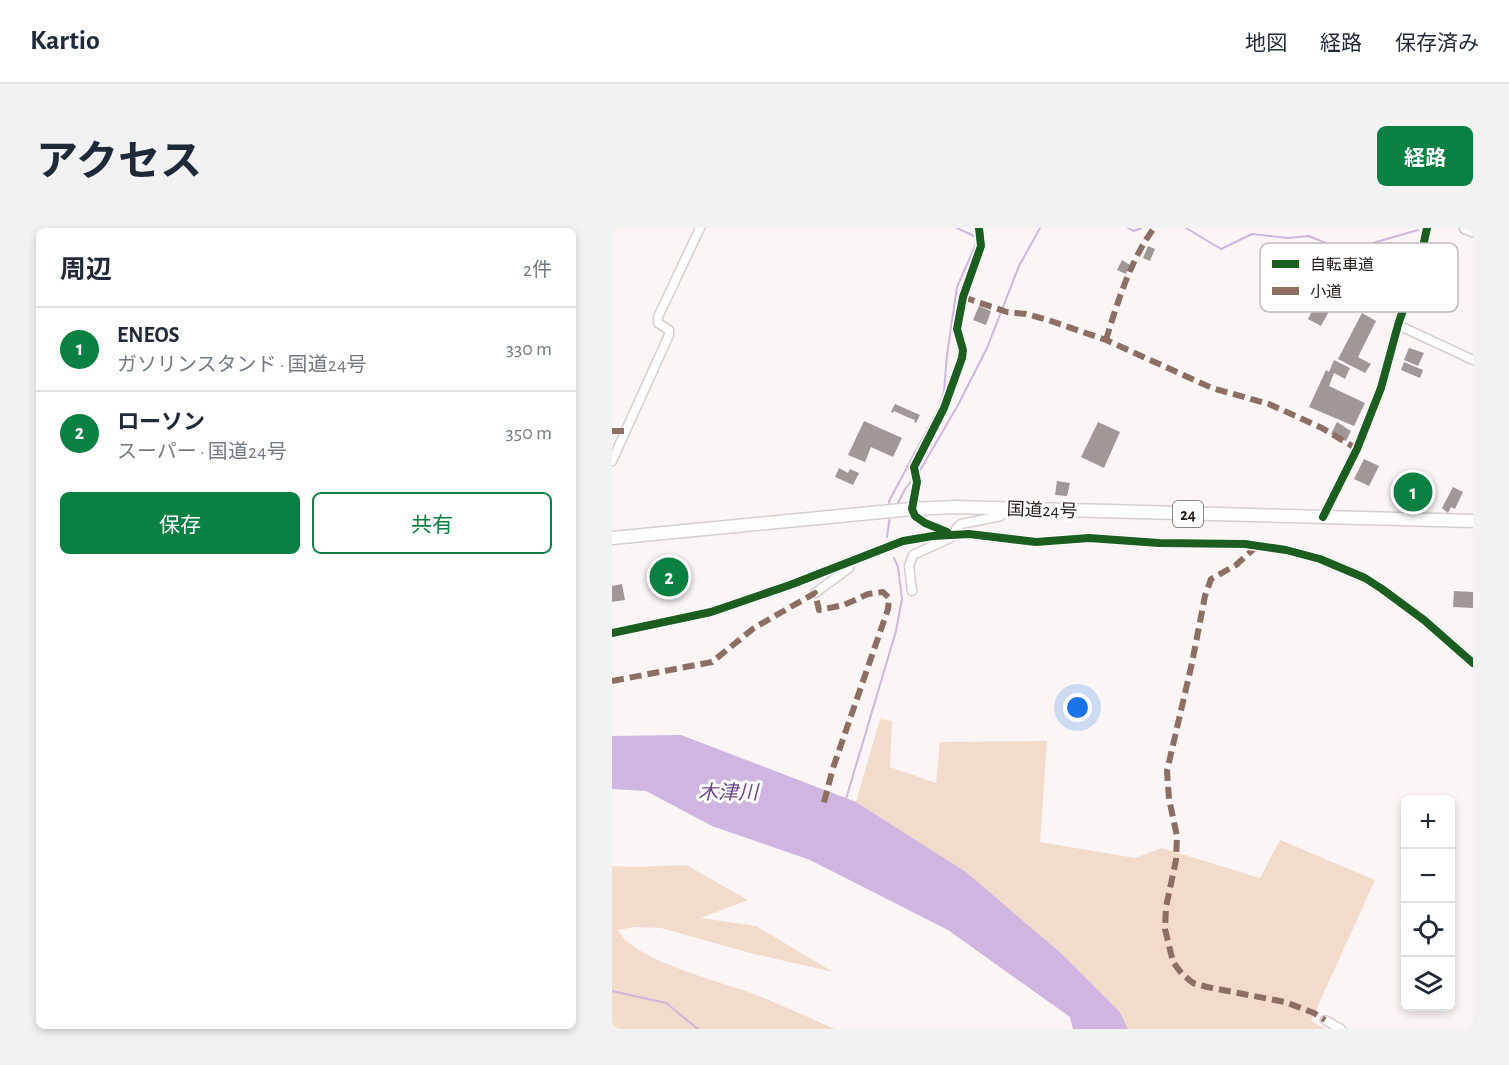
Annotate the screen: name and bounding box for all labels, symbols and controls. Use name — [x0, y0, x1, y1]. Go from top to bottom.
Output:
text: Kartio — [30, 27, 100, 55]
text: 地図 — [1245, 33, 1287, 54]
text: 経路 — [1320, 33, 1362, 54]
text: 保存済み — [1395, 33, 1479, 54]
button: 経路 — [1377, 126, 1473, 186]
text: アクセス — [36, 141, 202, 183]
legend — [1260, 243, 1458, 312]
text: 自転車道 — [1310, 256, 1374, 273]
text: 周辺 — [60, 257, 112, 283]
text: 2件 — [523, 260, 552, 280]
text: 小道 — [1310, 283, 1342, 300]
text: ENEOS — [117, 324, 180, 346]
text: 1 — [76, 339, 83, 359]
text: 330 m — [506, 339, 552, 359]
text: ガソリンスタンド · 国道24号 — [117, 355, 367, 375]
text: ローソン — [117, 411, 205, 433]
text: 2 — [75, 423, 84, 443]
text: 350 m — [506, 423, 552, 443]
text: スーパー · 国道24号 — [117, 442, 287, 462]
pin: 1 — [1394, 470, 1432, 514]
button: 保存 — [60, 492, 300, 554]
button: 共有 — [312, 492, 552, 554]
street label: 国道24号 — [1006, 499, 1078, 521]
road number: 24 — [1173, 501, 1203, 527]
pin: 2 — [650, 554, 688, 600]
your location — [1063, 693, 1092, 722]
water label: 木津川 — [698, 782, 760, 803]
map controls — [1401, 795, 1455, 1011]
button: + — [1401, 795, 1455, 849]
button: − — [1401, 849, 1455, 903]
button: locate — [1401, 903, 1455, 957]
button: layers — [1401, 957, 1455, 1011]

